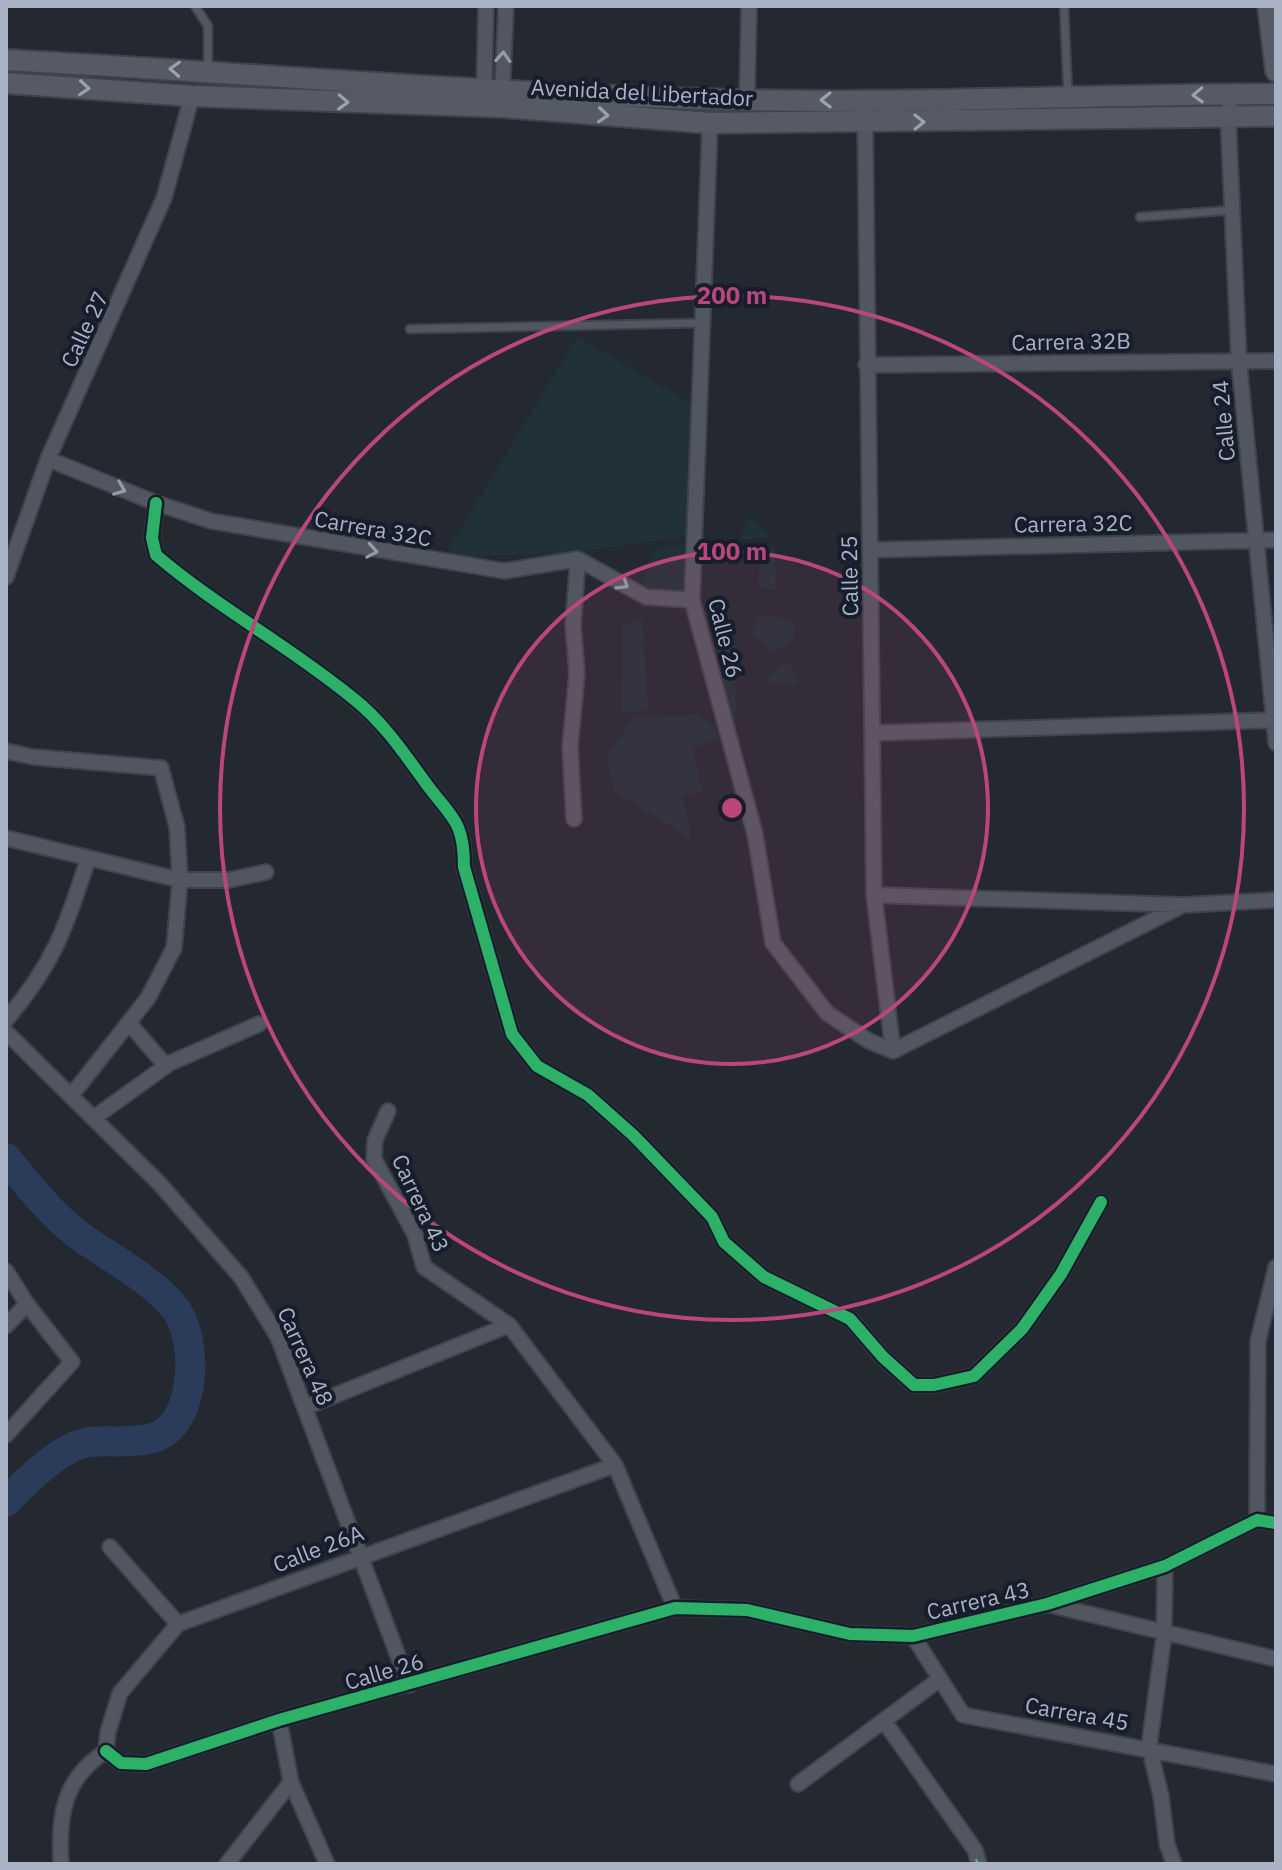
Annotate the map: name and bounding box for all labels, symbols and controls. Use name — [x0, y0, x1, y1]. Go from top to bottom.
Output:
one-way arrow — [494, 50, 511, 63]
one-way arrow — [168, 61, 181, 78]
street label: Avenida del Libertador — [530, 72, 754, 112]
one-way arrow — [78, 79, 91, 96]
one-way arrow — [1191, 87, 1204, 104]
one-way arrow — [819, 91, 832, 108]
one-way arrow — [337, 93, 350, 110]
one-way arrow — [597, 106, 610, 123]
one-way arrow — [913, 113, 926, 131]
text: 200 m — [697, 279, 767, 311]
street label: Calle 27 — [54, 286, 114, 372]
street label: Carrera 32B — [1011, 325, 1131, 357]
street label: Calle 24 — [1205, 379, 1241, 463]
one-way arrow — [112, 479, 126, 496]
street label: Carrera 32C — [312, 503, 434, 553]
street label: Carrera 32C — [1013, 507, 1133, 539]
text: 100 m — [697, 535, 767, 567]
street label: Calle 25 — [834, 535, 864, 617]
one-way arrow — [365, 541, 379, 558]
one-way arrow — [614, 574, 629, 590]
street label: Calle 26 — [702, 595, 750, 681]
centre of rings — [718, 794, 746, 822]
street label: Carrera 43 — [386, 1149, 456, 1257]
street label: Carrera 48 — [271, 1302, 341, 1410]
street label: Calle 26A — [268, 1517, 368, 1579]
street label: Carrera 43 — [924, 1574, 1032, 1626]
street label: Calle 26 — [341, 1646, 427, 1696]
street label: Carrera 45 — [1023, 1690, 1131, 1736]

